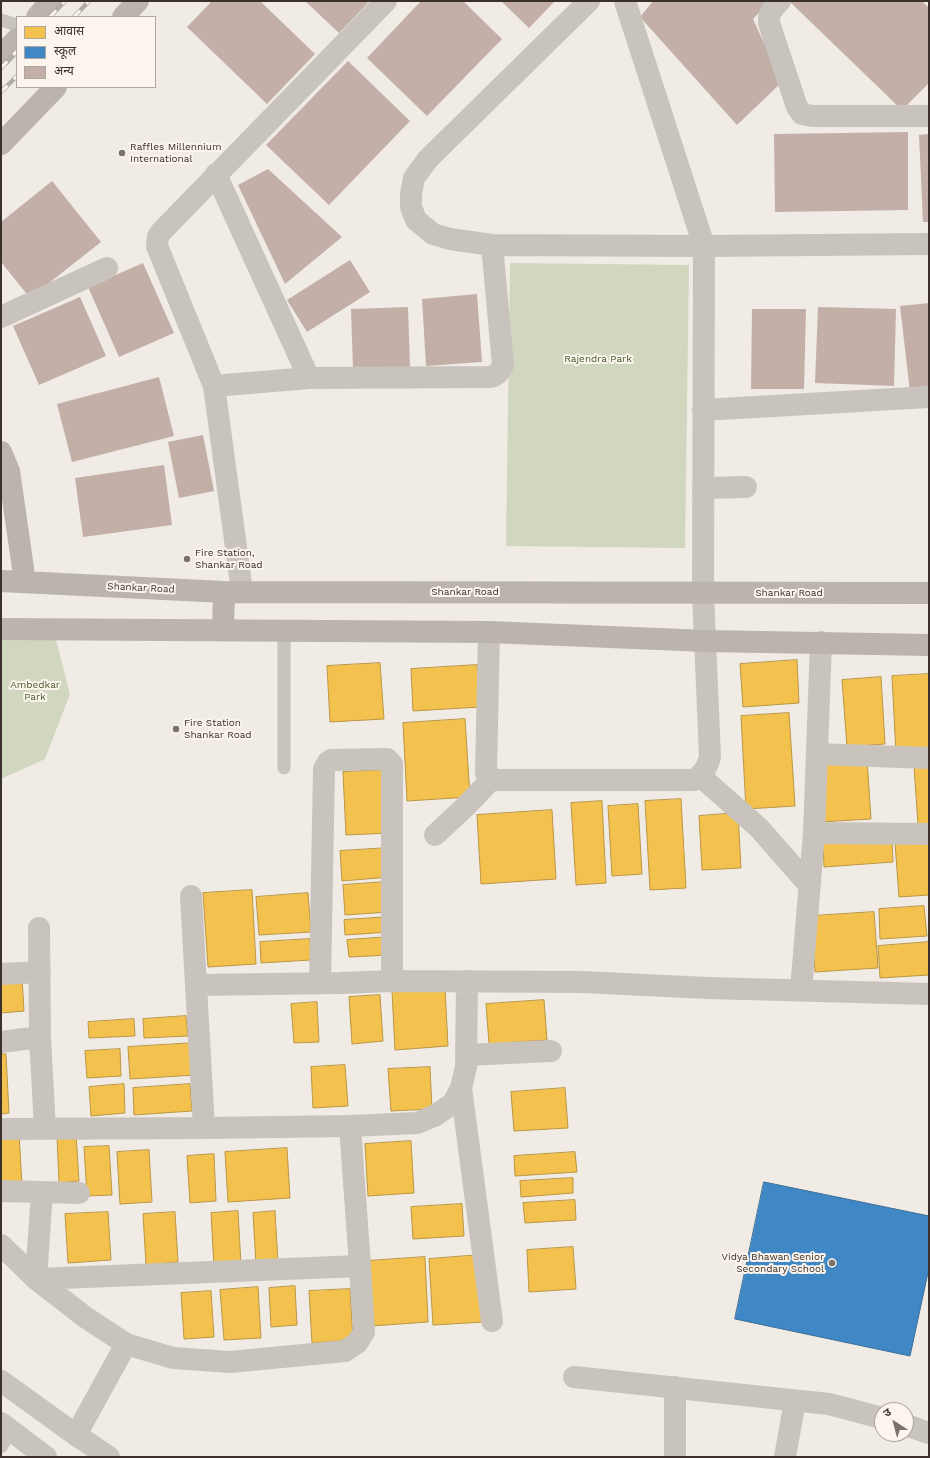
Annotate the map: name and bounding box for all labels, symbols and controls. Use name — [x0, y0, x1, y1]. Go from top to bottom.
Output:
legend — [16, 16, 156, 88]
text: आवास — [54, 24, 84, 38]
text: स्कूल — [54, 44, 76, 58]
text: अन्य — [54, 64, 74, 78]
place label: Raffles Millennium International — [130, 141, 221, 164]
marker: Raffles Millennium International — [117, 148, 127, 158]
park label: Rajendra Park — [564, 353, 632, 365]
place label: Fire Station, Shankar Road — [195, 547, 263, 570]
marker: Fire Station, Shankar Road — [182, 554, 192, 564]
street label: Shankar Road — [107, 580, 175, 596]
street label: Shankar Road — [431, 586, 499, 598]
street label: Shankar Road — [755, 587, 823, 599]
park label: Ambedkar Park — [10, 679, 60, 702]
place label: Fire Station Shankar Road — [184, 717, 252, 740]
marker: Fire Station Shankar Road — [171, 724, 181, 734]
place label: Vidya Bhawan Senior Secondary School — [722, 1251, 824, 1274]
marker: Vidya Bhawan Senior Secondary School — [827, 1258, 837, 1268]
north arrow — [874, 1402, 914, 1442]
text: उ — [881, 1406, 894, 1420]

